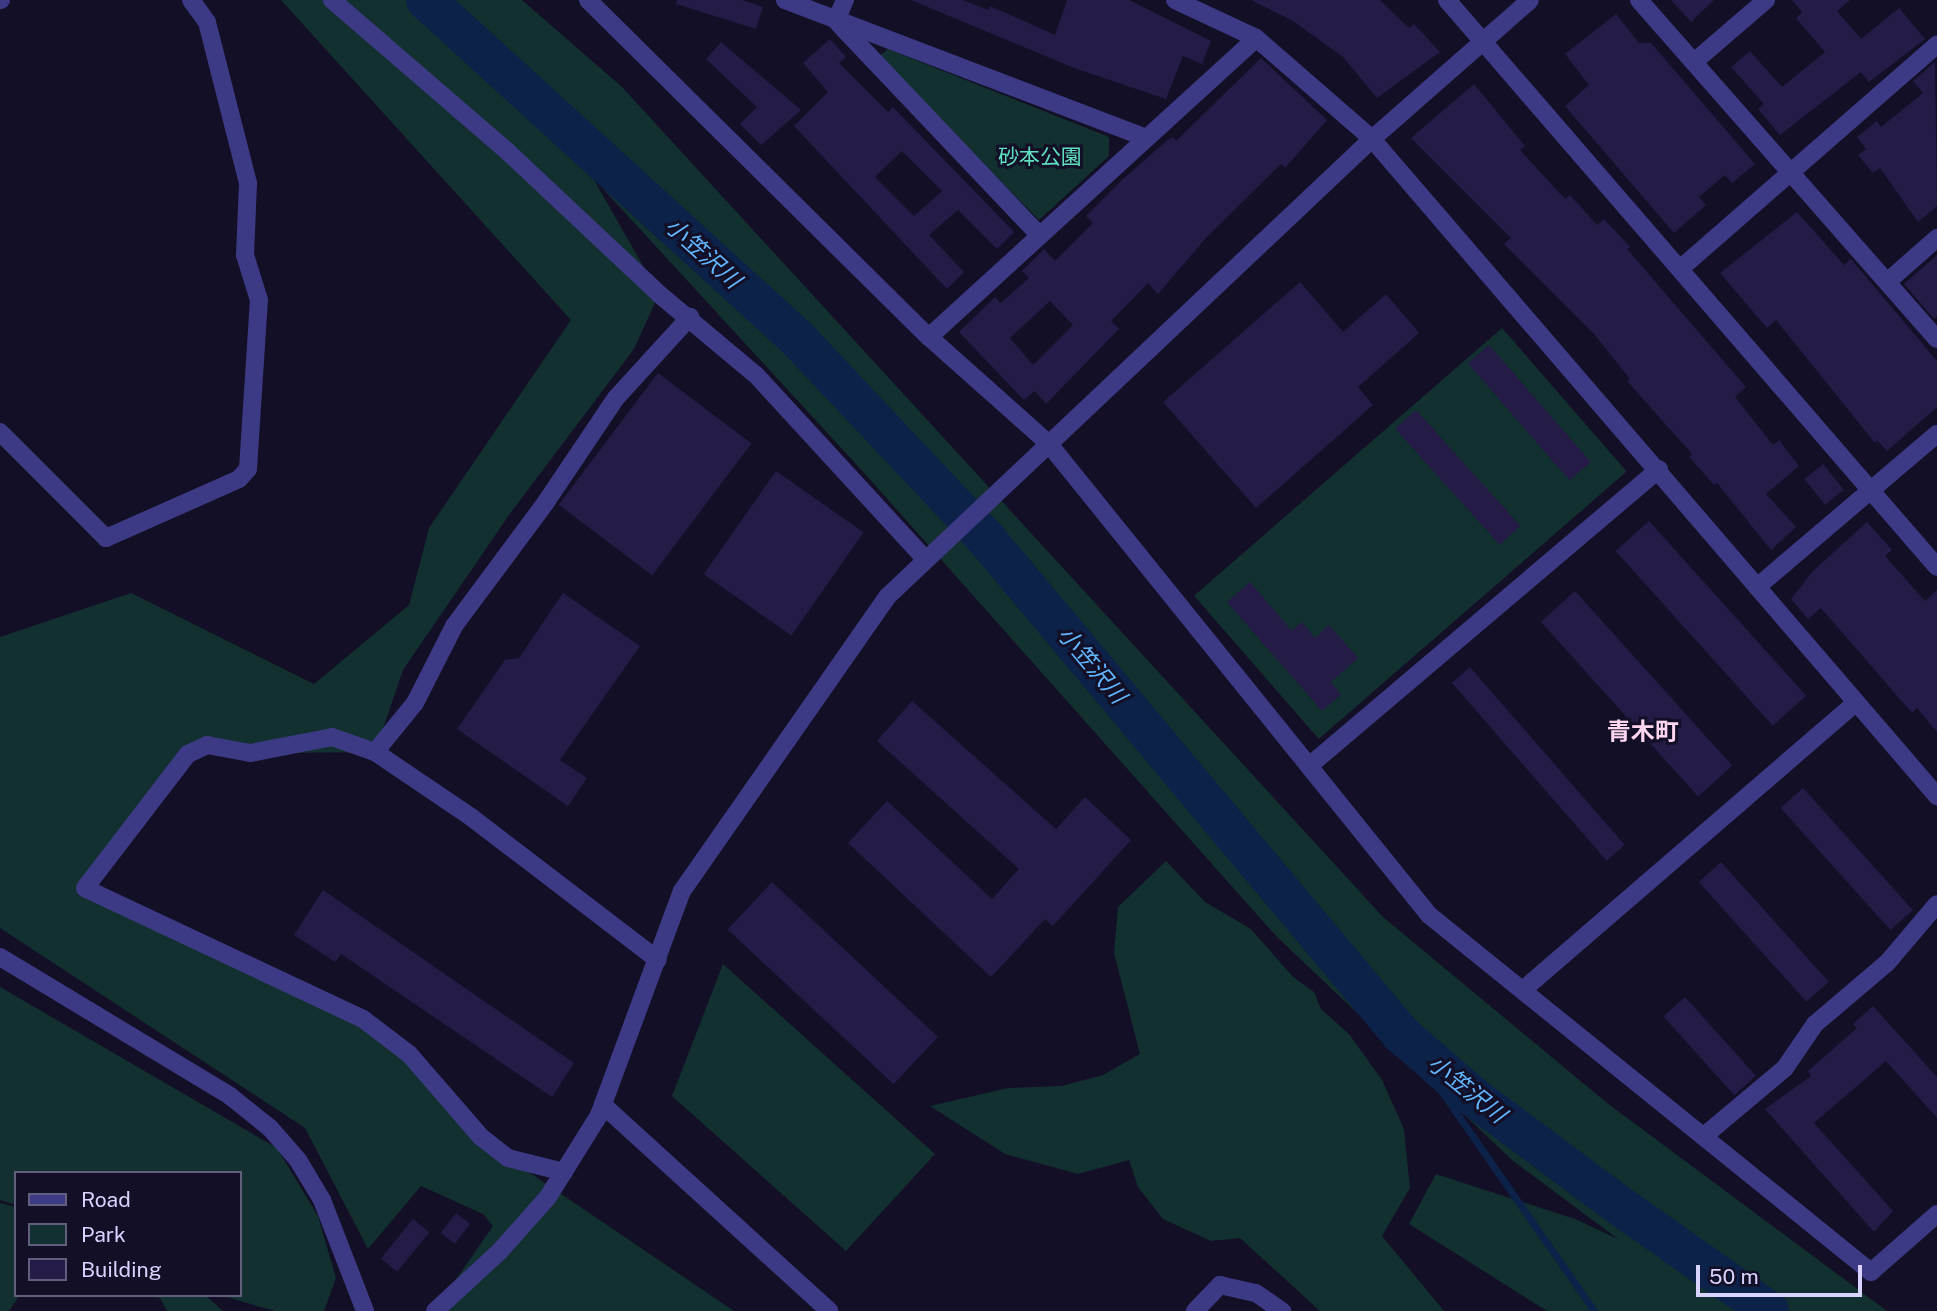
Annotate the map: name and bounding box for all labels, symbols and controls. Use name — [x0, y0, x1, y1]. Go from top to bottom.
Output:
park label: 砂本公園 — [998, 144, 1082, 170]
water label: 小笠沢川 — [660, 212, 746, 294]
water label: 小笠沢川 — [1052, 621, 1132, 709]
district label: 青木町 — [1607, 718, 1679, 746]
water label: 小笠沢川 — [1423, 1049, 1511, 1129]
legend — [14, 1171, 242, 1297]
text: Road — [81, 1187, 131, 1212]
text: Park — [81, 1222, 126, 1247]
scale bar — [1699, 1252, 1865, 1296]
text: Building — [81, 1257, 162, 1282]
text: 50 m — [1709, 1264, 1759, 1289]

